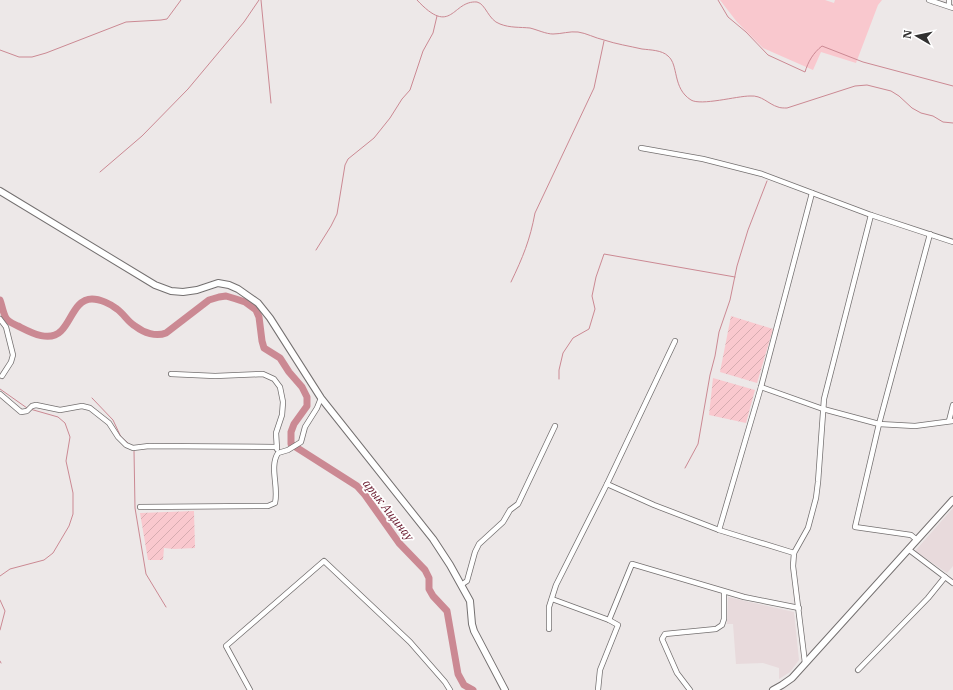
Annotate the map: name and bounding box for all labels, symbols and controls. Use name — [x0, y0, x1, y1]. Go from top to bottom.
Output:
north arrow — [897, 16, 937, 56]
text: N — [900, 29, 915, 40]
water label: арык Ащинау — [360, 476, 418, 545]

